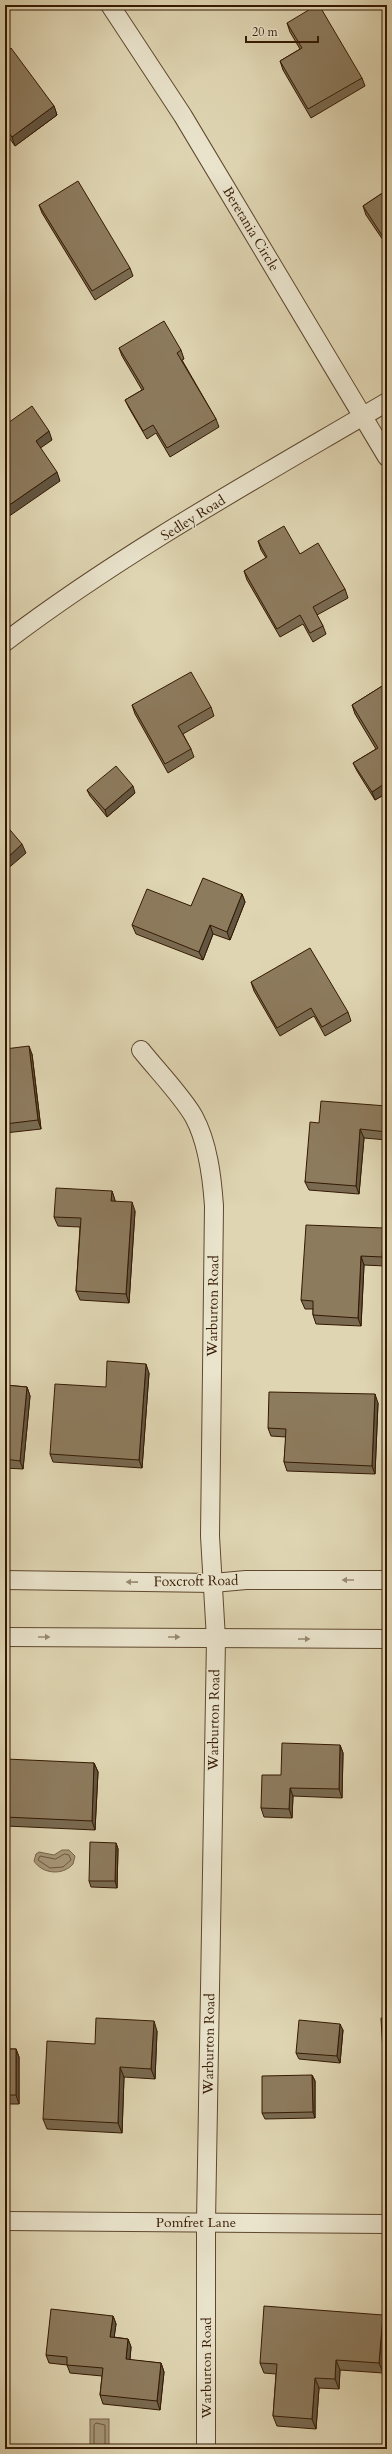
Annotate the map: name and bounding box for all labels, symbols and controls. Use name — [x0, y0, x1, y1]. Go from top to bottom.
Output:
scale bar — [246, 18, 318, 44]
text: 20 m — [252, 24, 279, 40]
street label: Beretania Circle — [218, 183, 284, 275]
street label: Sedley Road — [157, 490, 229, 545]
street label: Warburton Road — [203, 1255, 223, 1358]
street label: Foxcroft Road — [153, 1571, 239, 1591]
one-way arrow — [341, 1577, 354, 1583]
one-way arrow — [126, 1578, 138, 1585]
one-way arrow — [38, 1634, 51, 1640]
one-way arrow — [168, 1634, 181, 1640]
one-way arrow — [298, 1636, 311, 1642]
street label: Warburton Road — [204, 1669, 224, 1772]
street label: Warburton Road — [199, 1993, 219, 2096]
street label: Pomfret Lane — [156, 2213, 236, 2232]
street label: Warburton Road — [197, 2317, 216, 2420]

